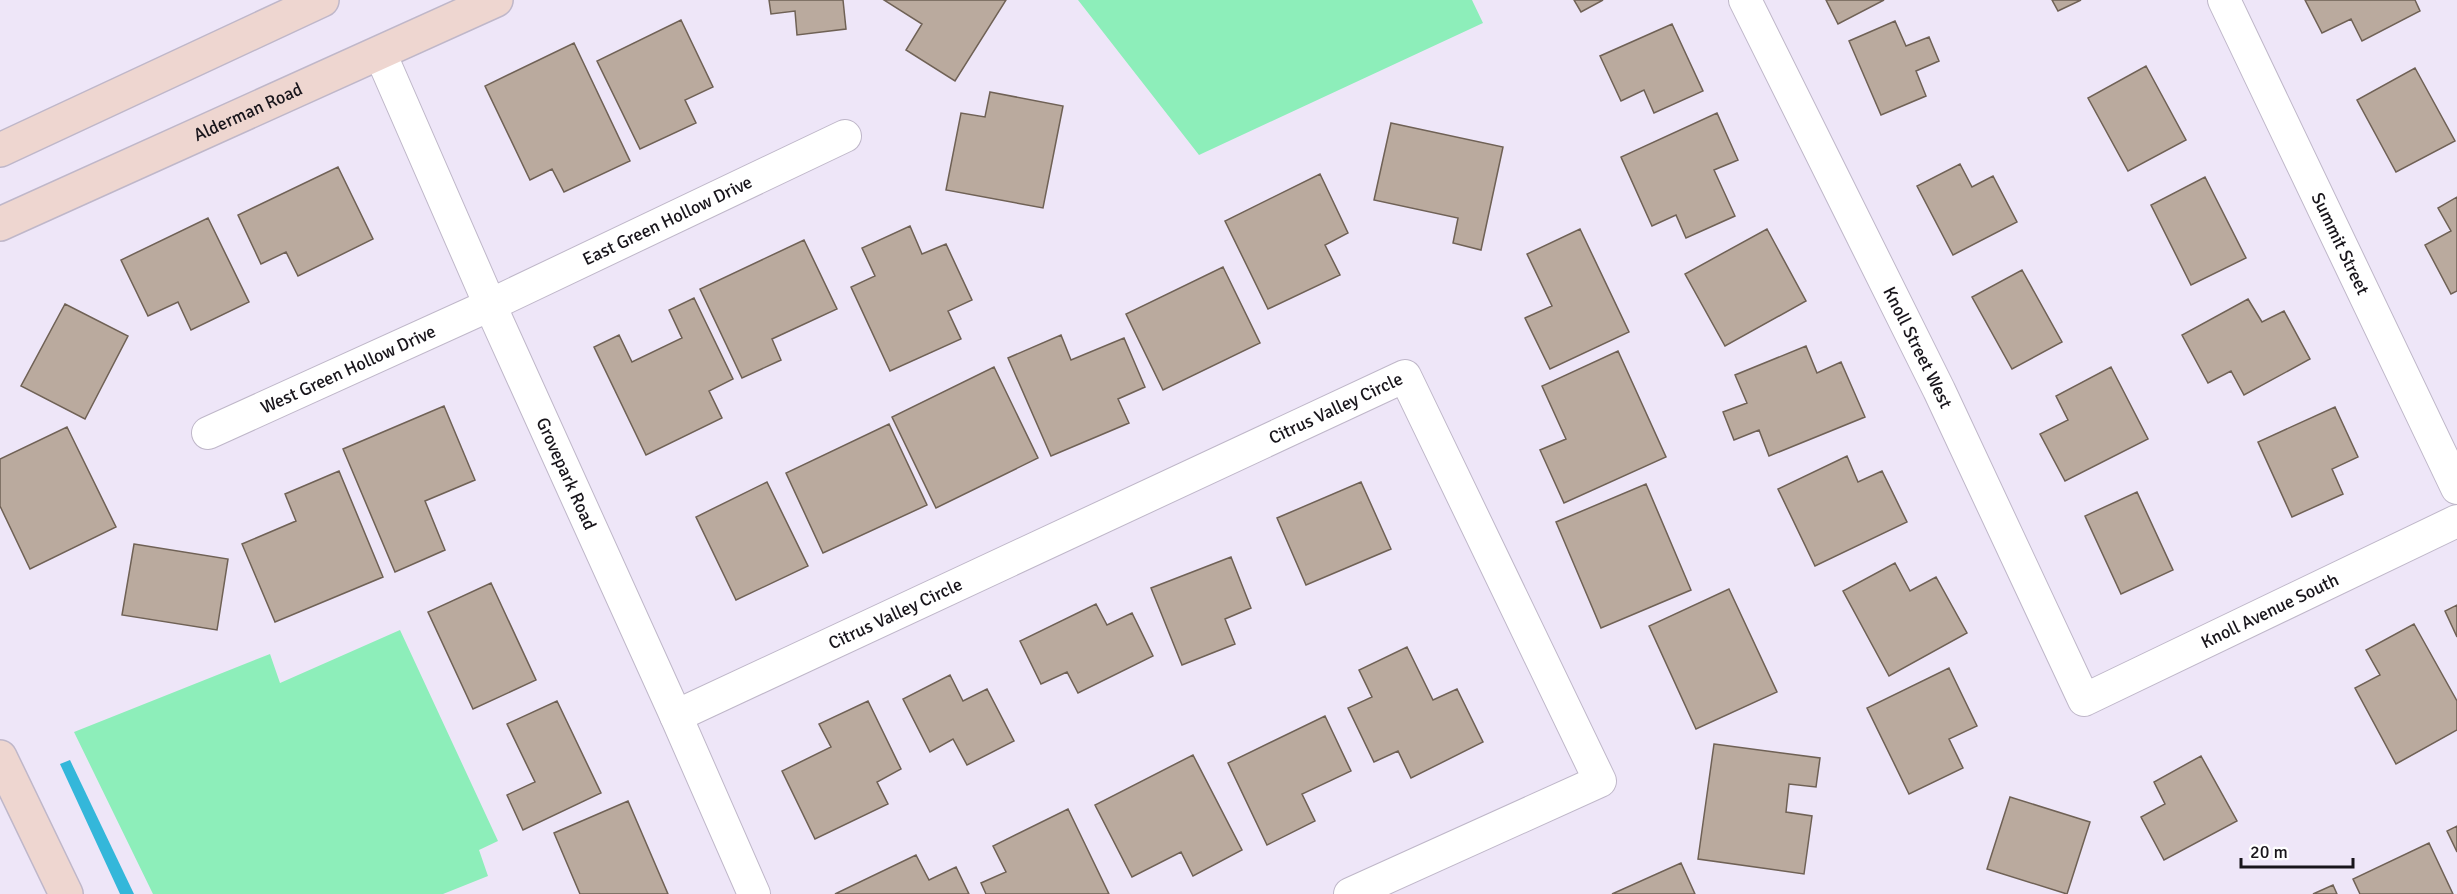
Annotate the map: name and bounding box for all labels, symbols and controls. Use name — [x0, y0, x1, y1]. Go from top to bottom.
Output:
street label: Alderman Road — [190, 78, 306, 146]
street label: East Green Hollow Drive — [579, 171, 756, 270]
street label: Summit Street — [2307, 189, 2374, 298]
street label: Knoll Street West — [1878, 283, 1957, 412]
street label: West Green Hollow Drive — [257, 320, 439, 419]
street label: Citrus Valley Circle — [1265, 368, 1406, 449]
street label: Grovepark Road — [531, 414, 601, 533]
street label: Knoll Avenue South — [2198, 568, 2342, 653]
street label: Citrus Valley Circle — [825, 573, 966, 654]
scale bar — [2241, 831, 2354, 869]
text: 20 m — [2250, 841, 2288, 863]

